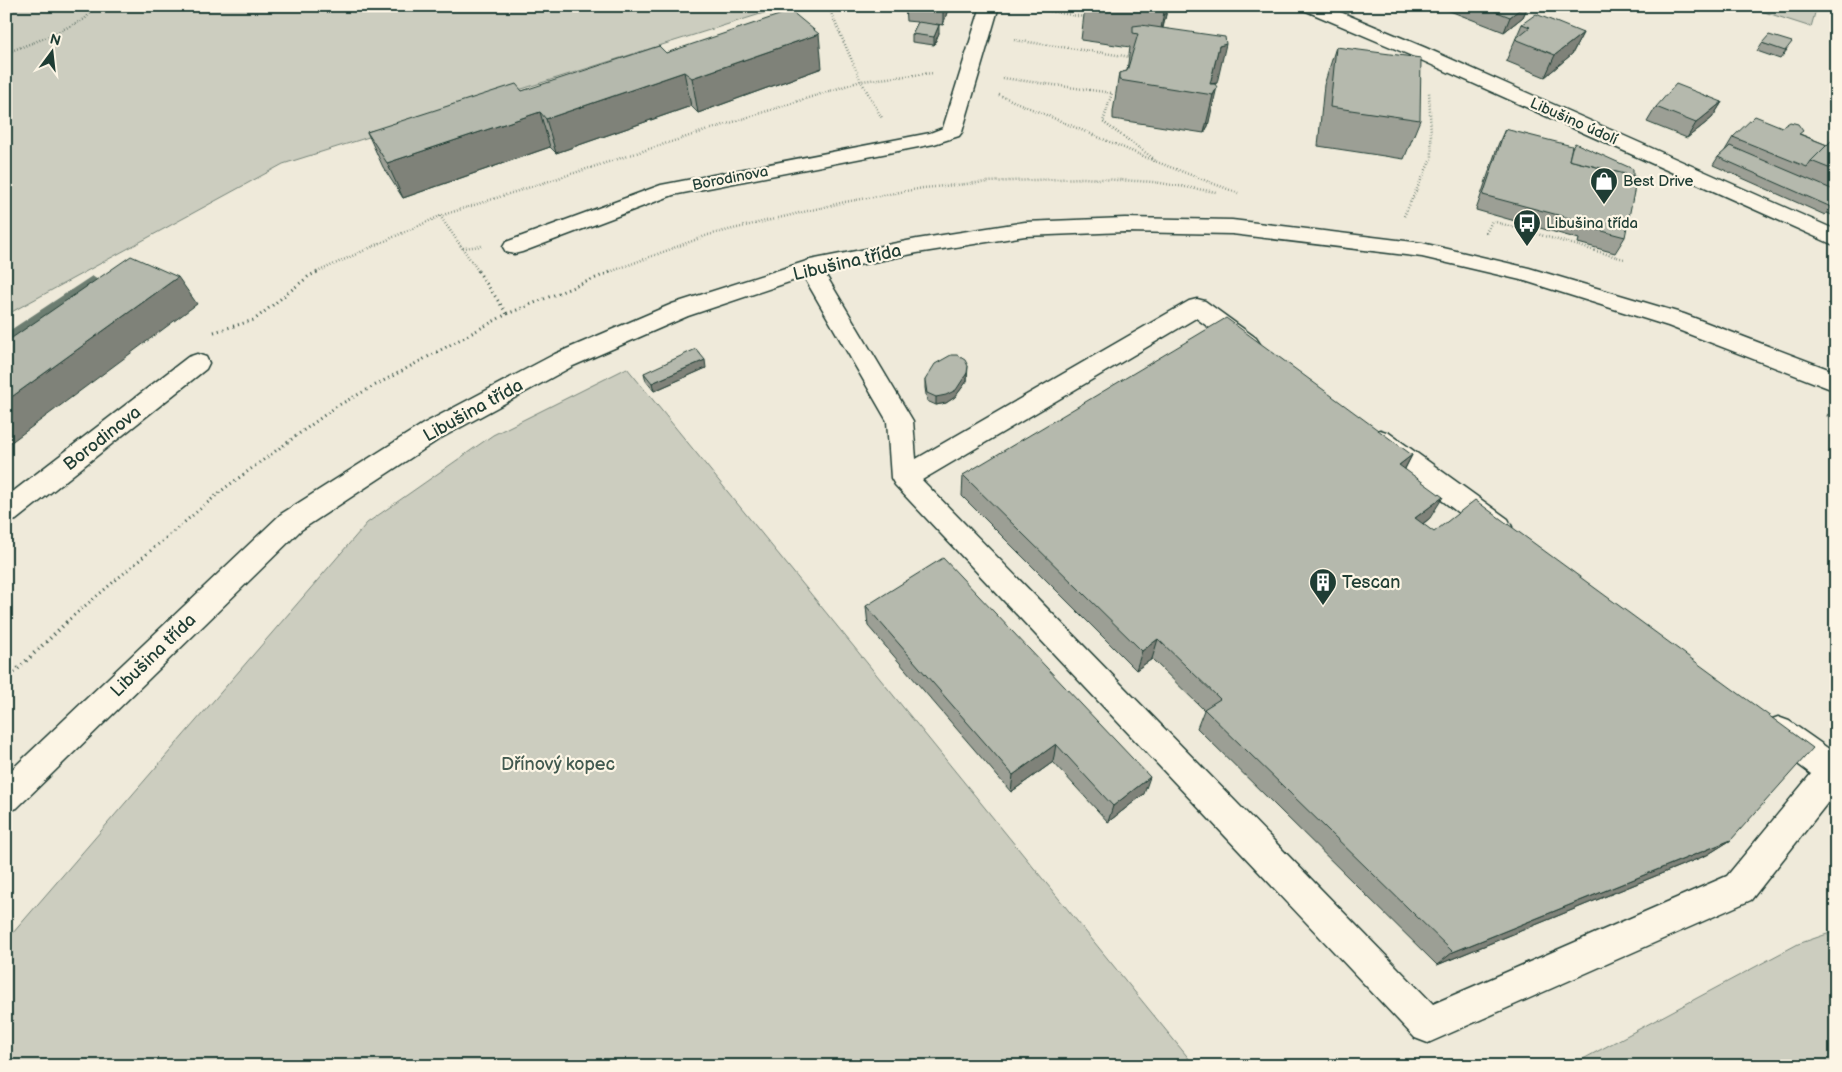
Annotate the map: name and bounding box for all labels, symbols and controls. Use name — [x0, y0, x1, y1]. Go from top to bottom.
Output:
north arrow — [28, 28, 78, 78]
text: N — [48, 30, 63, 49]
street label: Libušino údolí — [1527, 94, 1621, 149]
street label: Borodinova — [691, 162, 770, 195]
shop icon: Best Drive — [1589, 166, 1619, 205]
place label: Best Drive — [1623, 172, 1694, 191]
bus stop icon: Libušina třída — [1512, 208, 1542, 247]
place label: Libušina třída — [1546, 214, 1638, 233]
street label: Libušina třída — [791, 240, 903, 285]
street label: Libušina třída — [420, 374, 527, 446]
street label: Borodinova — [59, 402, 145, 475]
building icon: Tescan — [1308, 567, 1338, 606]
place label: Tescan — [1342, 572, 1400, 593]
street label: Libušina třída — [106, 609, 200, 701]
park label: Dřínový kopec — [501, 754, 615, 775]

